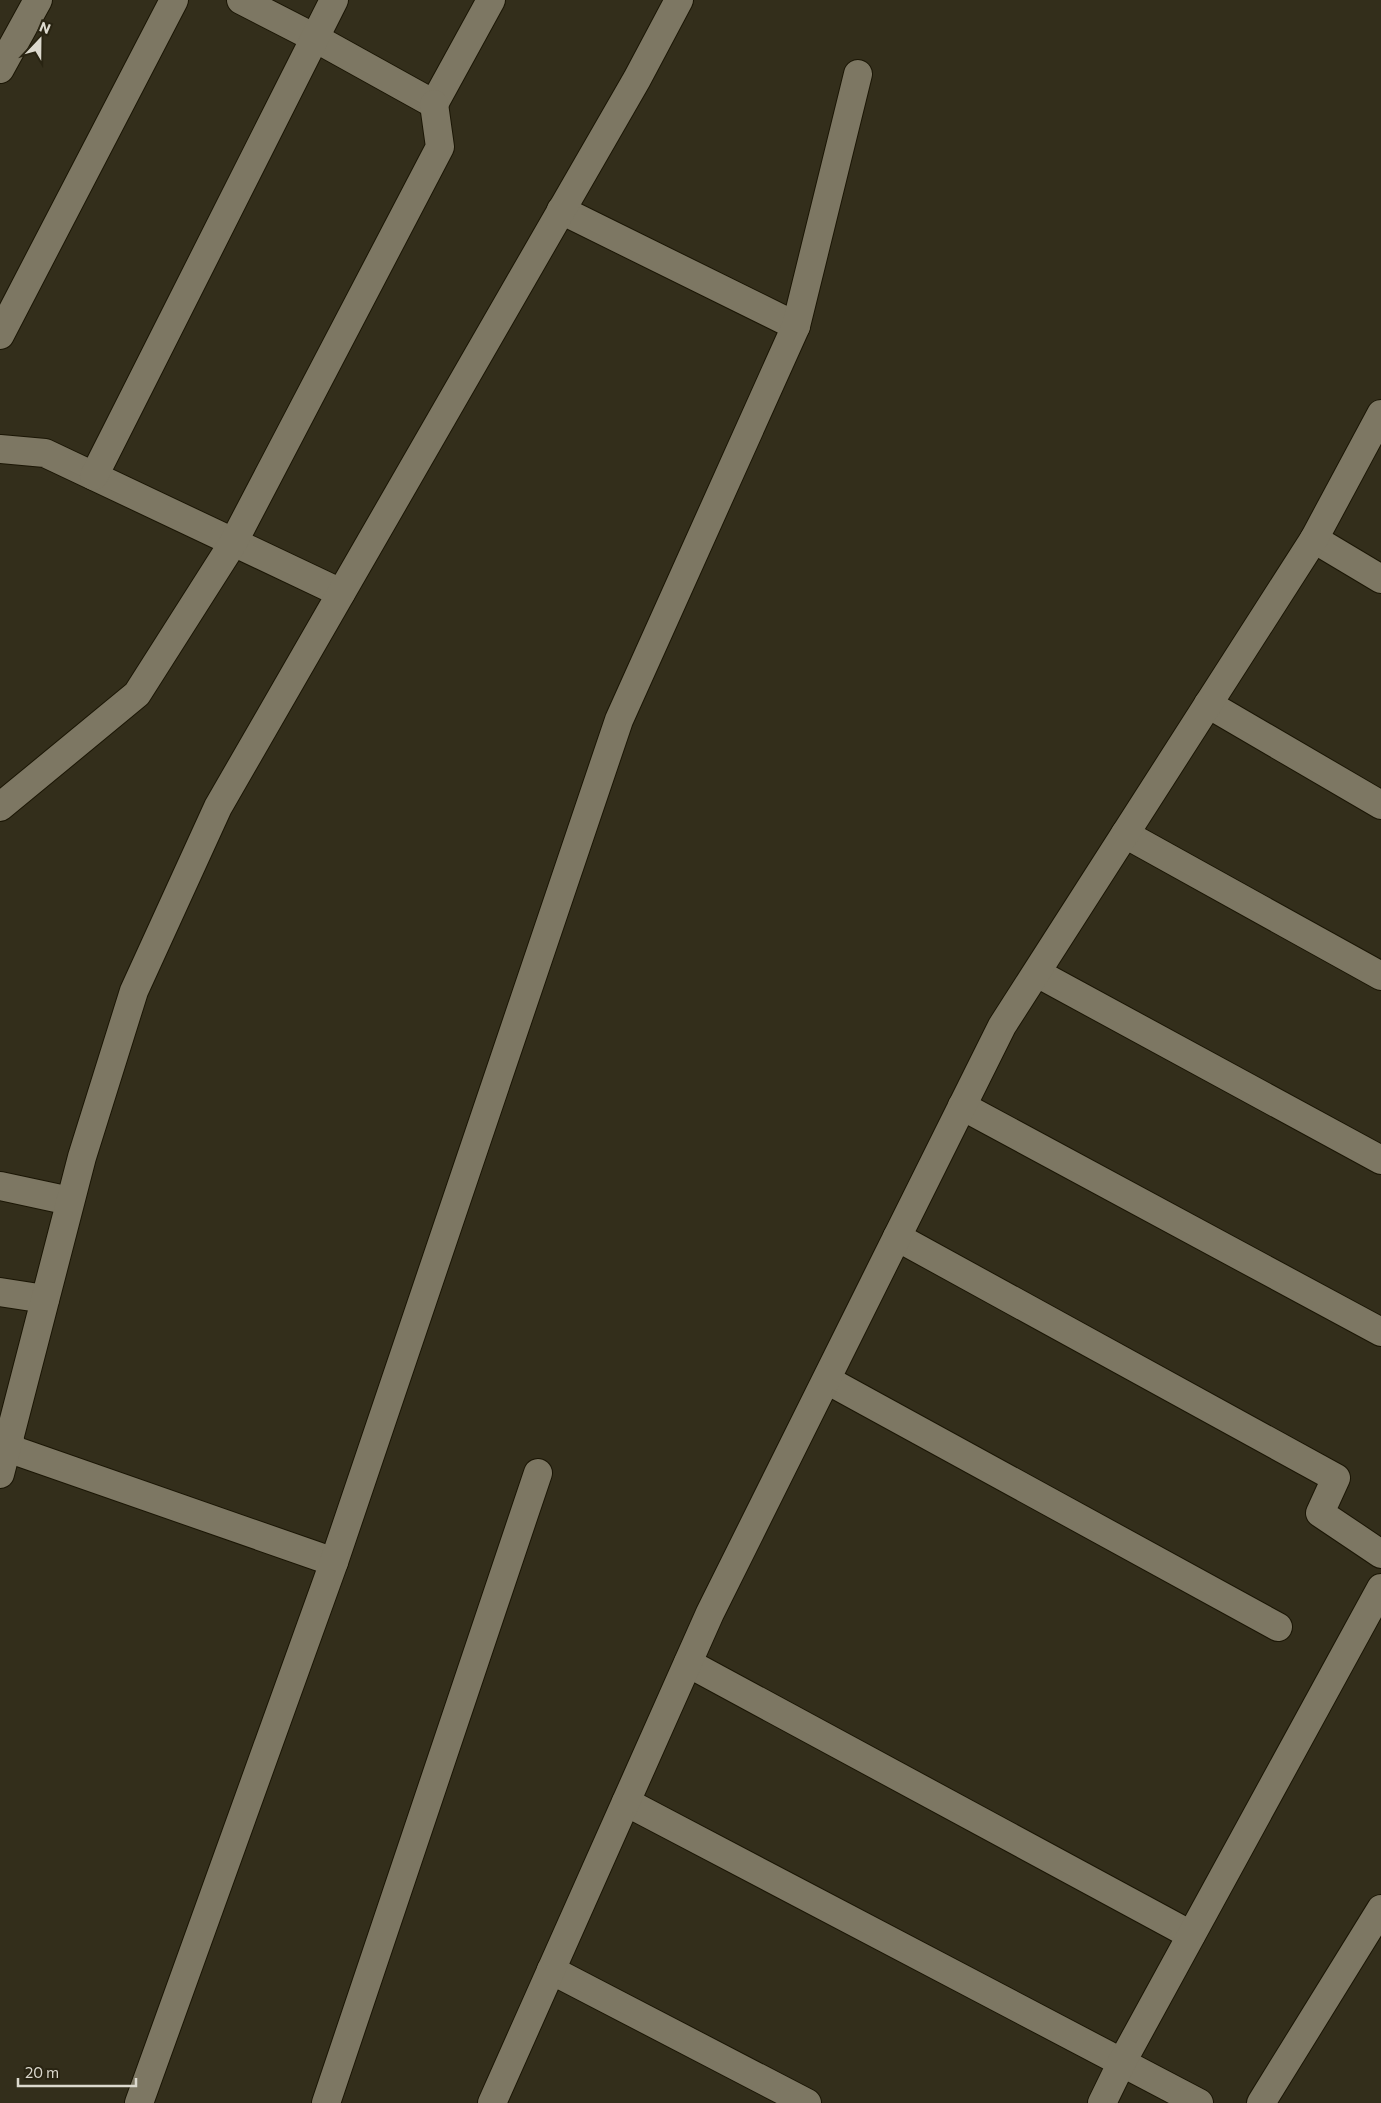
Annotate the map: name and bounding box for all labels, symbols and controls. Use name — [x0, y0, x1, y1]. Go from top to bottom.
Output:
north arrow — [15, 15, 65, 65]
text: N — [37, 18, 53, 37]
scale bar — [18, 2056, 135, 2088]
text: 20 m — [25, 2063, 59, 2081]

